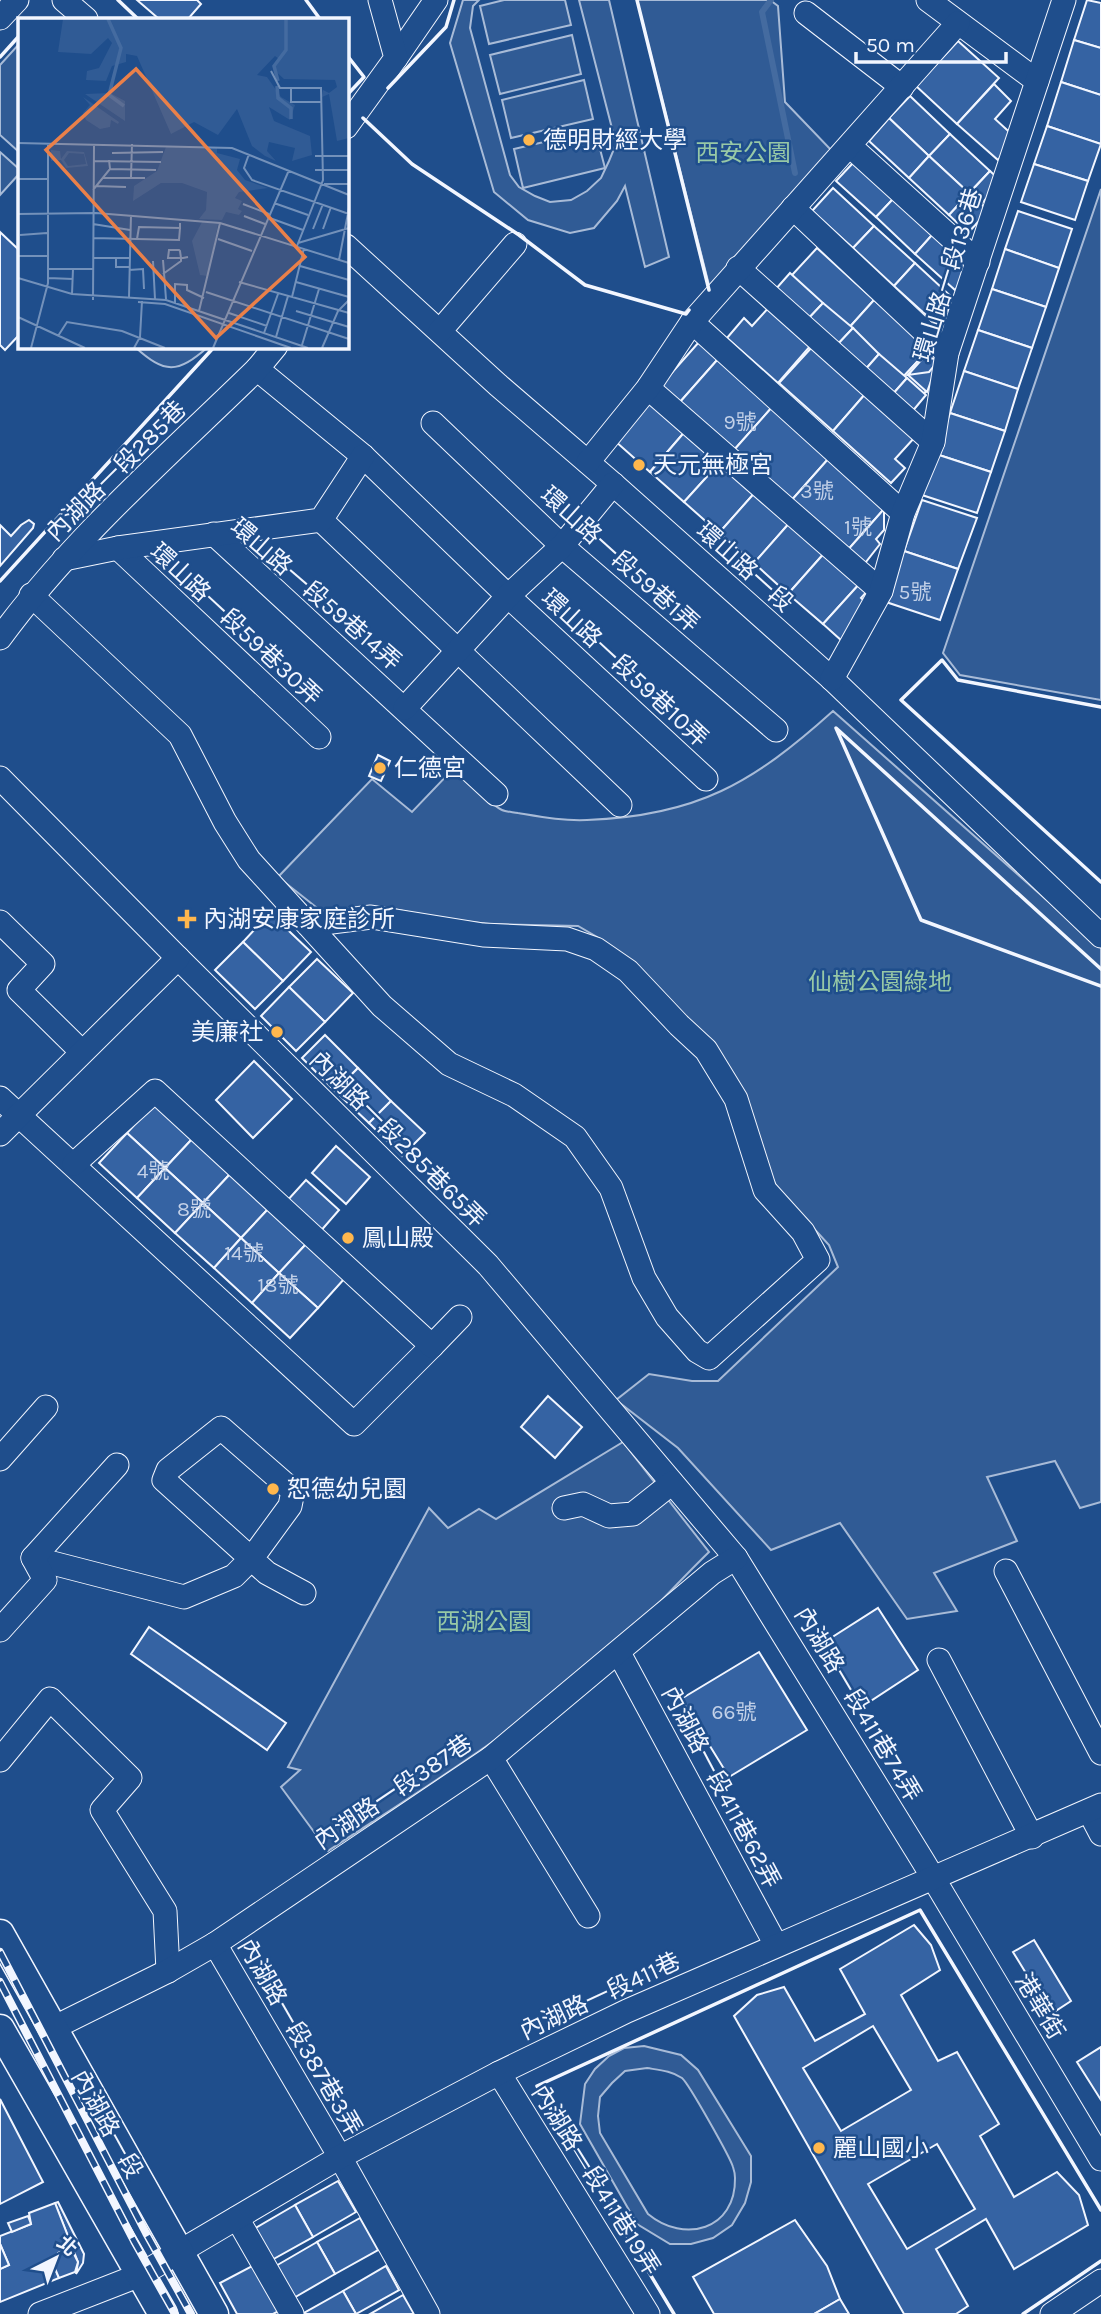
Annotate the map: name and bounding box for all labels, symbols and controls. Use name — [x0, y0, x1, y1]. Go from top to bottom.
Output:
inset map — [18, 18, 348, 348]
scale bar — [856, 21, 1006, 65]
text: 50 m — [866, 33, 915, 57]
place label: 德明財經大學 — [543, 126, 687, 154]
marker: 德明財經大學 — [521, 132, 537, 148]
park label: 西安公園 — [695, 139, 791, 167]
street label: 環山路一段136巷 — [908, 185, 988, 365]
street label: 內湖路一段285巷 — [40, 395, 192, 547]
house number: 9號 — [723, 410, 757, 434]
place label: 天元無極宮 — [653, 451, 773, 479]
marker: 天元無極宮 — [631, 457, 647, 473]
house number: 3號 — [800, 479, 834, 503]
street label: 環山路一段59巷1弄 — [535, 481, 705, 637]
street label: 環山路一段59巷14弄 — [225, 512, 407, 676]
house number: 1號 — [844, 515, 872, 539]
street label: 環山路一段 — [691, 516, 799, 618]
street label: 環山路一段59巷30弄 — [145, 537, 327, 711]
house number: 5號 — [899, 580, 931, 604]
street label: 環山路一段59巷10弄 — [536, 584, 714, 752]
place label: 仁德宮 — [394, 754, 466, 782]
marker: 仁德宮 — [372, 760, 388, 776]
place label: 內湖安康家庭診所 — [203, 905, 395, 933]
marker: 內湖安康家庭診所 — [177, 909, 197, 929]
park label: 仙樹公園綠地 — [808, 968, 952, 996]
place label: 美廉社 — [191, 1018, 263, 1046]
marker: 美廉社 — [269, 1024, 285, 1040]
street label: 內湖路一段285巷65弄 — [304, 1045, 492, 1233]
house number: 4號 — [137, 1159, 169, 1183]
house number: 8號 — [177, 1197, 211, 1221]
place label: 鳳山殿 — [362, 1224, 434, 1252]
marker: 鳳山殿 — [340, 1230, 356, 1246]
house number: 14號 — [224, 1241, 264, 1265]
house number: 18號 — [258, 1273, 298, 1297]
place label: 恕德幼兒園 — [287, 1475, 407, 1503]
marker: 恕德幼兒園 — [265, 1481, 281, 1497]
street label: 內湖路一段411巷74弄 — [789, 1602, 927, 1806]
park label: 西湖公園 — [436, 1608, 532, 1636]
street label: 內湖路一段411巷62弄 — [656, 1681, 786, 1893]
house number: 66號 — [711, 1700, 757, 1724]
street label: 內湖路一段387巷 — [309, 1729, 477, 1855]
street label: 內湖路一段387巷3弄 — [232, 1934, 368, 2140]
street label: 內湖路一段411巷 — [516, 1947, 684, 2045]
street label: 港華街 — [1009, 1968, 1071, 2044]
street label: 內湖路一段 — [66, 2065, 148, 2183]
street label: 內湖路一段411巷19弄 — [526, 2080, 666, 2280]
place label: 麗山國小 — [833, 2134, 929, 2162]
marker: 麗山國小 — [811, 2140, 827, 2156]
north arrow — [21, 2223, 91, 2293]
text: 北 — [52, 2232, 81, 2261]

